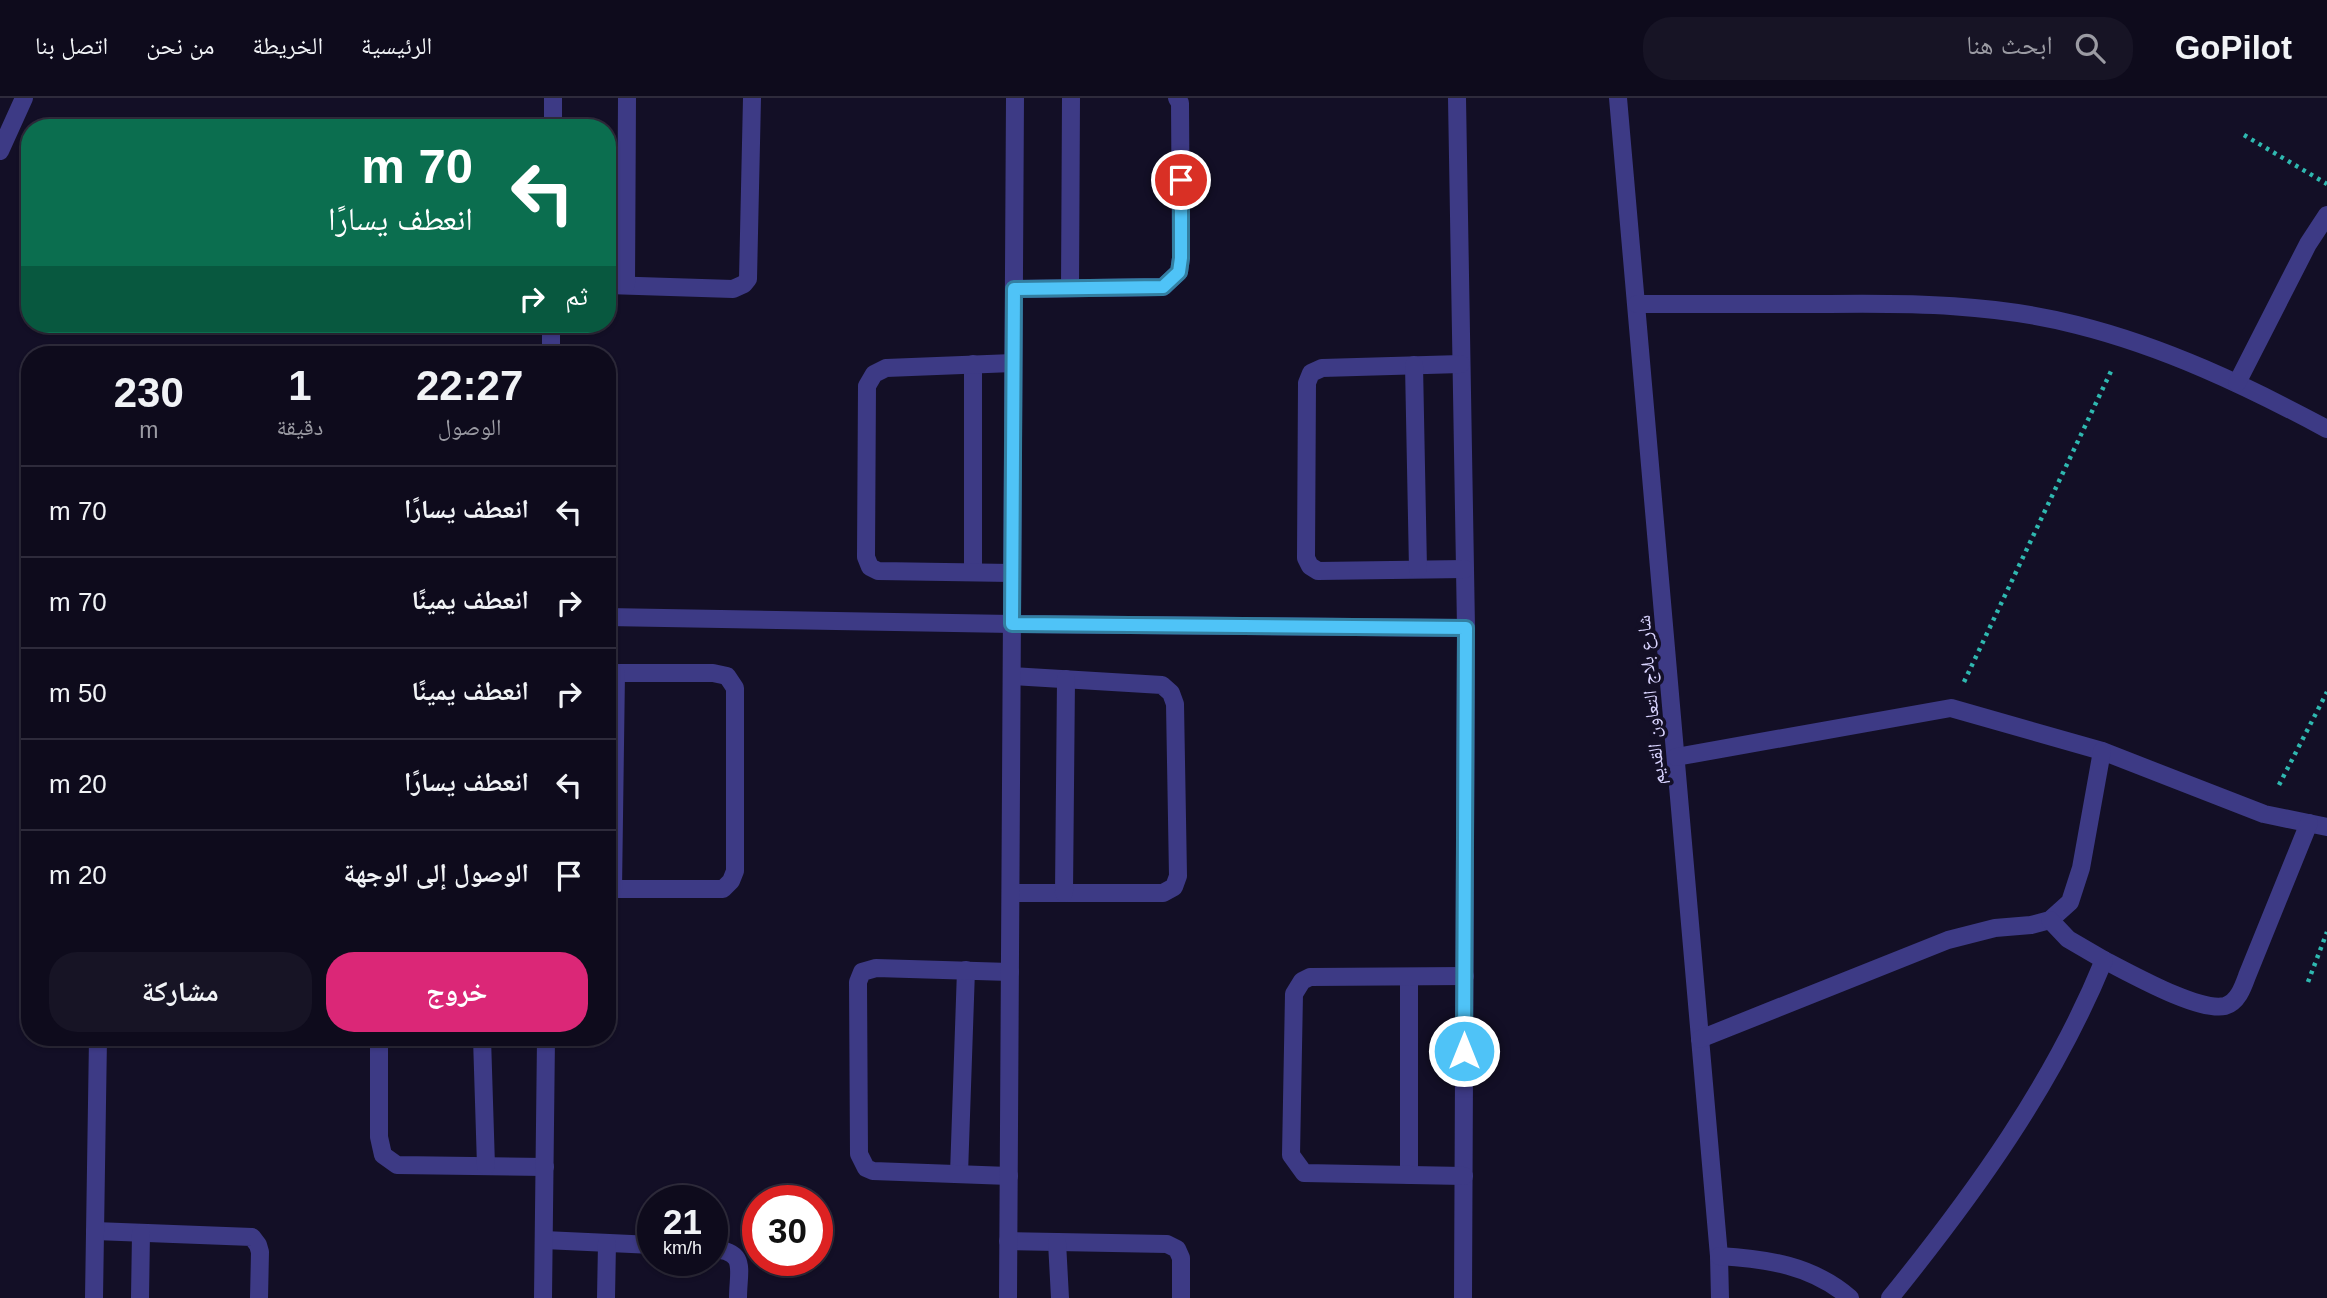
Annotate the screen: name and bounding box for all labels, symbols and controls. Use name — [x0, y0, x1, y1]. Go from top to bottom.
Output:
search box — [1643, 17, 2133, 80]
icon: search — [2071, 29, 2109, 67]
text: GoPilot — [2175, 29, 2292, 66]
text: ابحث هنا — [1966, 30, 2053, 60]
text: اتصل بنا — [35, 32, 108, 59]
text: من نحن — [146, 32, 214, 59]
text: الخريطة — [252, 32, 323, 59]
text: الرئيسية — [361, 32, 432, 59]
text: 70 m — [361, 139, 473, 193]
icon: left — [497, 147, 588, 238]
pin — [1151, 150, 1211, 210]
icon: arrive — [1162, 161, 1200, 199]
text: انعطف يسارًا — [328, 201, 473, 237]
icon: right — [513, 280, 551, 318]
text: ثم — [565, 281, 588, 311]
text: 1 — [288, 362, 312, 409]
text: 22:27 — [416, 362, 523, 409]
text: 230 — [114, 369, 184, 416]
text: دقيقة — [276, 414, 323, 440]
text: الوصول — [438, 414, 501, 440]
text: m — [139, 417, 158, 443]
icon: left — [550, 493, 588, 531]
text: انعطف يسارًا — [404, 494, 529, 524]
text: 70 m — [49, 496, 107, 526]
icon: right — [550, 584, 588, 622]
text: انعطف يمينًا — [412, 585, 529, 615]
text: 70 m — [49, 587, 107, 617]
street label: شارع بلاج التعاون القديم — [1633, 614, 1670, 786]
icon: right — [550, 675, 588, 713]
text: انعطف يمينًا — [412, 676, 529, 706]
text: 50 m — [49, 678, 107, 708]
icon: left — [550, 766, 588, 804]
text: انعطف يسارًا — [404, 767, 529, 797]
text: 20 m — [49, 769, 107, 799]
icon: arrive — [550, 857, 588, 895]
text: الوصول إلى الوجهة — [344, 858, 529, 888]
text: 20 m — [49, 860, 107, 890]
button: مشاركة — [49, 952, 312, 1032]
button: خروج — [326, 952, 588, 1032]
position arrow — [1427, 1014, 1501, 1088]
speed limit sign: 30 — [742, 1185, 833, 1276]
text: 21 — [663, 1202, 702, 1241]
text: km/h — [663, 1238, 702, 1258]

